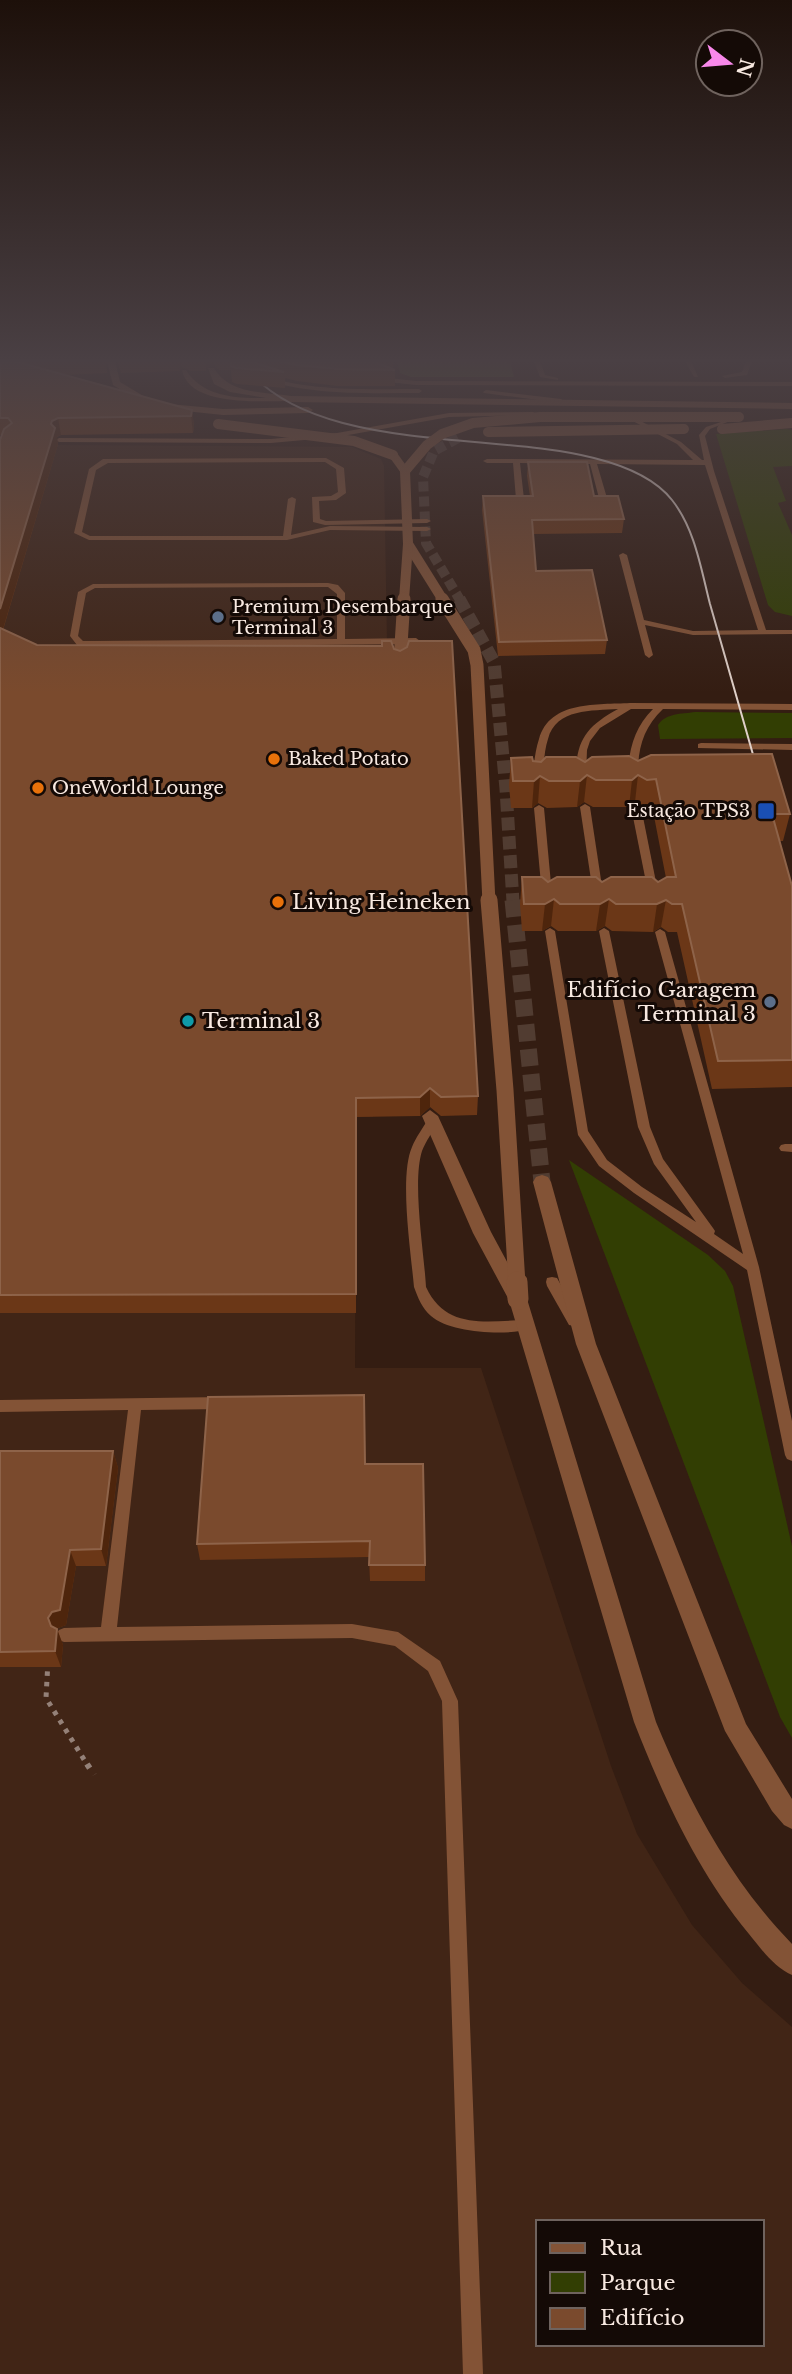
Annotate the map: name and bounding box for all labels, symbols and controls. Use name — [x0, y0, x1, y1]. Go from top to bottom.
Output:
north arrow — [694, 28, 764, 98]
text: N — [731, 56, 758, 79]
place label: Premium Desembarque Terminal 3 — [232, 596, 453, 639]
marker: Premium Desembarque Terminal 3 — [210, 609, 226, 625]
place label: Baked Potato — [288, 748, 409, 770]
marker: Baked Potato — [266, 751, 282, 767]
place label: OneWorld Lounge — [52, 777, 224, 799]
marker: OneWorld Lounge — [30, 780, 46, 796]
place label: Estação TPS3 — [626, 800, 750, 822]
marker: Estação TPS3 — [756, 801, 776, 821]
place label: Living Heineken — [292, 889, 470, 915]
marker: Living Heineken — [270, 894, 286, 910]
place label: Edifício Garagem Terminal 3 — [567, 977, 756, 1027]
marker: Edifício Garagem Terminal 3 — [762, 994, 778, 1010]
place label: Terminal 3 — [202, 1008, 320, 1034]
marker: Terminal 3 — [180, 1013, 196, 1029]
legend — [536, 2220, 764, 2346]
text: Rua — [600, 2235, 643, 2261]
text: Parque — [600, 2270, 675, 2296]
text: Edifício — [600, 2305, 685, 2331]

